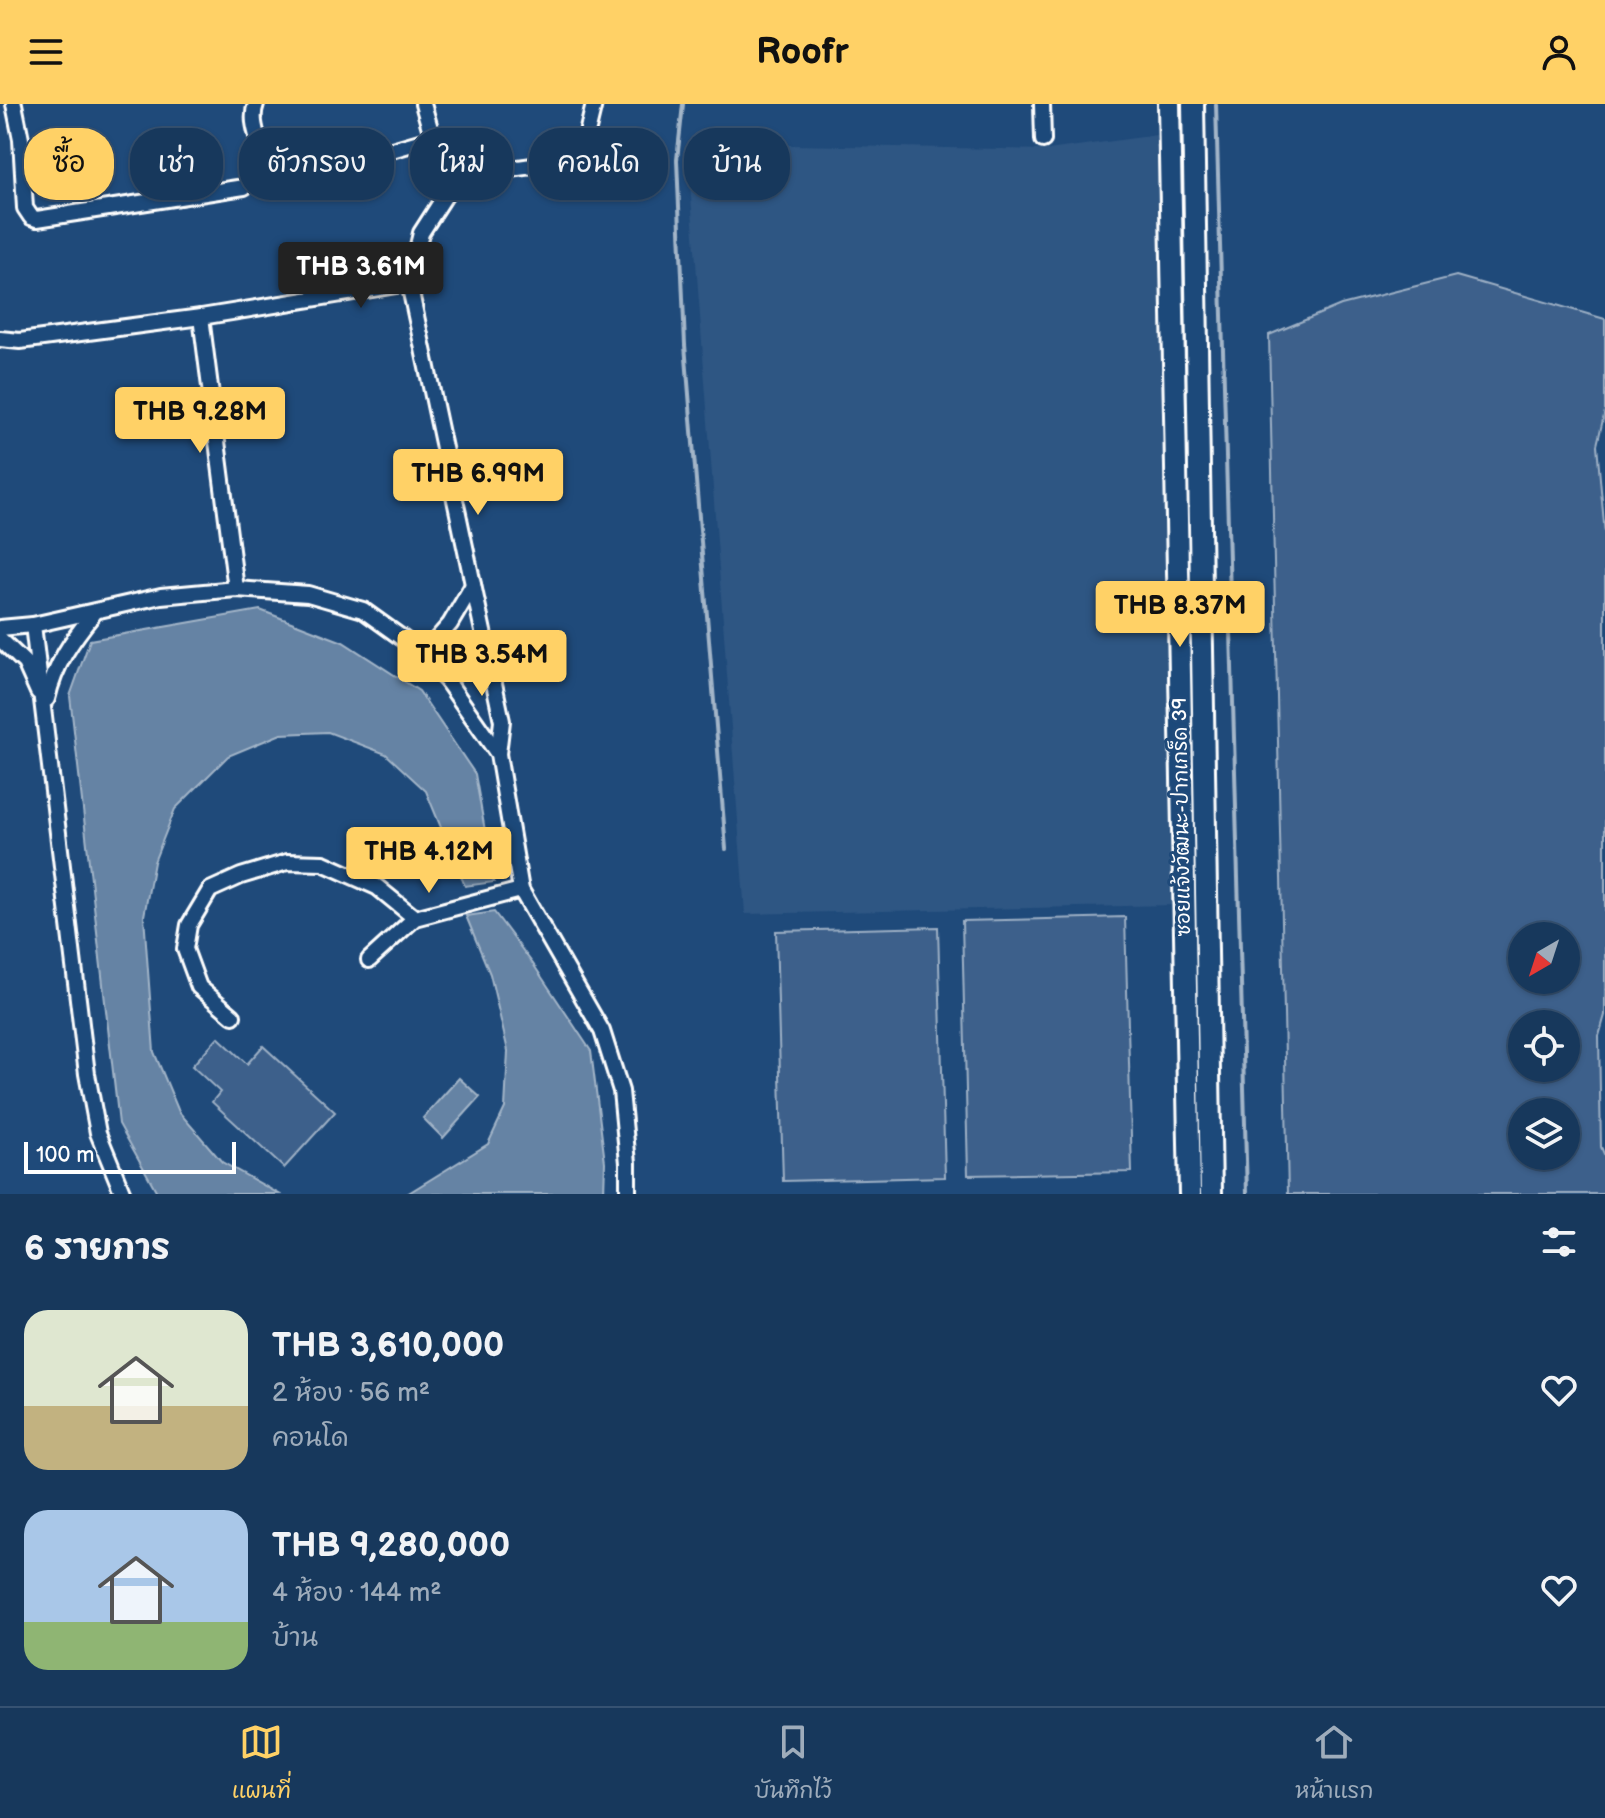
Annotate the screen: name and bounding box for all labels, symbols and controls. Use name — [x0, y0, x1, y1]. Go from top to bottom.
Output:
icon: menu — [24, 30, 68, 74]
icon: person — [1537, 30, 1581, 74]
text: Roofr — [756, 31, 849, 74]
chip: ซื้อ — [24, 128, 114, 200]
chip: เช่า — [130, 128, 223, 200]
chip: ตัวกรอง — [239, 128, 394, 200]
chip: ใหม่ — [410, 128, 513, 200]
chip: คอนโด — [529, 128, 668, 200]
chip: บ้าน — [684, 128, 790, 200]
pin: THB 3.61M — [269, 242, 453, 310]
text: THB 3.61M — [296, 252, 426, 283]
pin: THB 9.28M — [108, 387, 292, 455]
text: THB 9.28M — [133, 397, 267, 428]
pin: THB 6.99M — [386, 449, 570, 517]
text: THB 6.99M — [411, 459, 545, 490]
pin: THB 8.37M — [1088, 581, 1272, 649]
text: THB 8.37M — [1114, 591, 1246, 622]
pin: THB 3.54M — [390, 630, 574, 698]
text: THB 3.54M — [415, 640, 549, 671]
street label: ซอยแจ้งวัฒนะ-ปากเกร็ด 39 — [1166, 697, 1196, 937]
pin: THB 4.12M — [337, 827, 521, 895]
text: THB 4.12M — [364, 837, 494, 868]
north arrow — [1508, 922, 1580, 994]
map controls — [1508, 922, 1580, 1170]
button: locate — [1508, 1010, 1580, 1082]
button: layers — [1508, 1098, 1580, 1170]
scale bar — [24, 1138, 236, 1174]
text: 100 m — [36, 1142, 95, 1169]
icon: filters — [1537, 1220, 1581, 1264]
text: 6 รายการ — [24, 1228, 170, 1269]
text: THB 3,610,000 — [272, 1325, 504, 1366]
icon: home — [88, 1342, 184, 1438]
icon: heart — [1537, 1368, 1581, 1412]
text: 2 ห้อง · 56 m² — [272, 1378, 430, 1409]
text: คอนโด — [272, 1423, 349, 1454]
text: THB 9,280,000 — [272, 1525, 510, 1566]
icon: home — [88, 1542, 184, 1638]
icon: heart — [1537, 1568, 1581, 1612]
text: 4 ห้อง · 144 m² — [272, 1578, 441, 1609]
text: บ้าน — [272, 1623, 318, 1654]
tab: แผนที่ — [232, 1720, 291, 1806]
tab: บันทึกไว้ — [754, 1720, 832, 1806]
tab: หน้าแรก — [1295, 1720, 1373, 1806]

